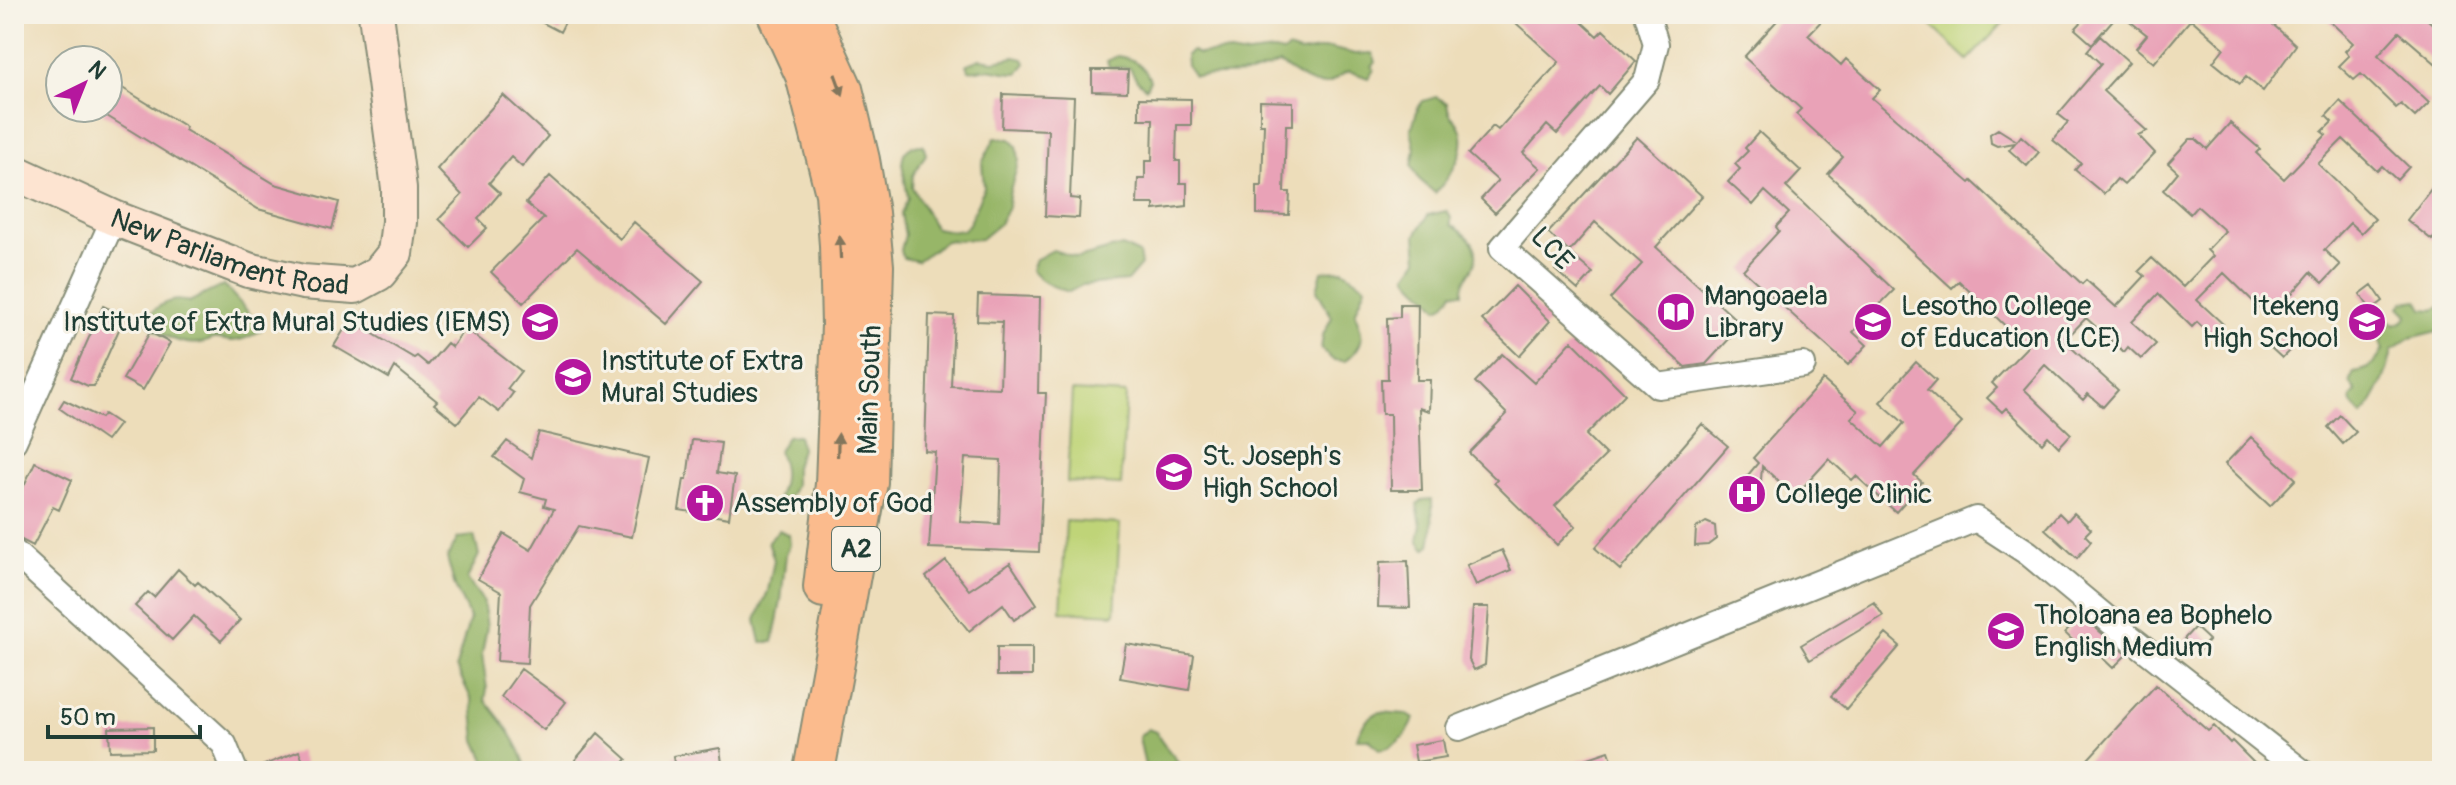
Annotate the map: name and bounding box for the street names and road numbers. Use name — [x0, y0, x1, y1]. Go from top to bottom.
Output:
street label: New Parliament Road — [105, 201, 351, 303]
street label: LCE — [1523, 220, 1581, 278]
street label: Main South — [850, 325, 890, 455]
road number: A2 — [832, 527, 880, 571]

